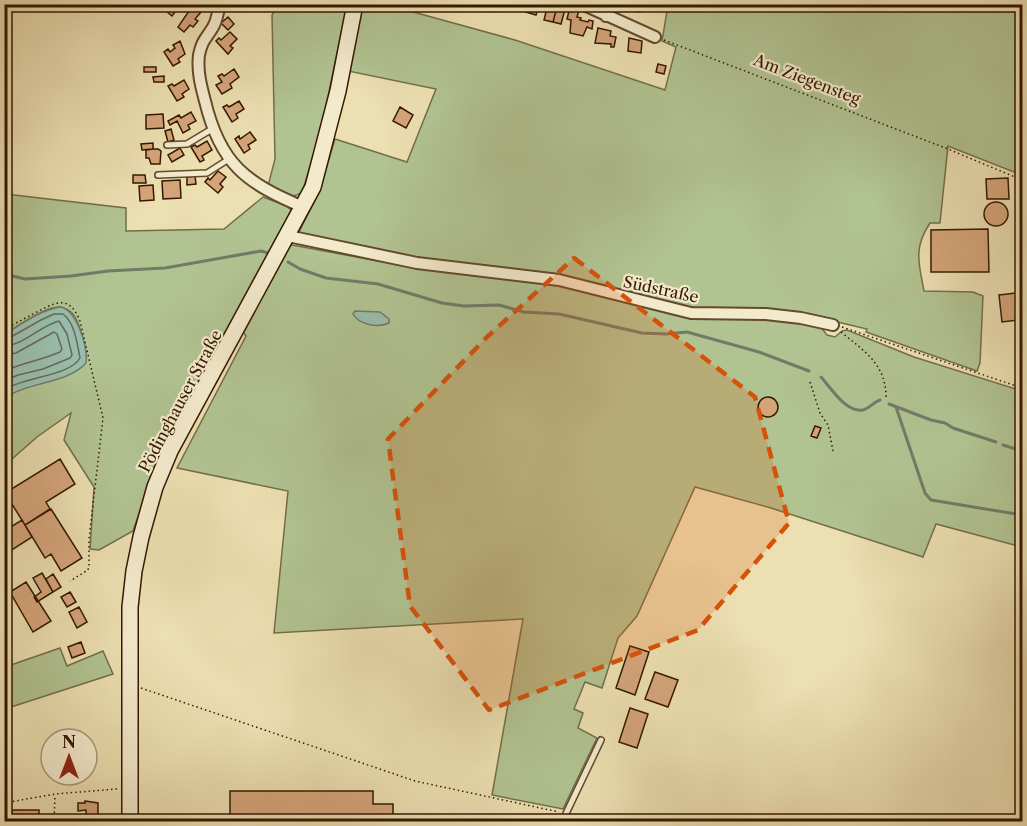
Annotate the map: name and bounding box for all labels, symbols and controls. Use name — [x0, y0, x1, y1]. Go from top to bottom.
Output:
street label: Am Ziegensteg — [750, 49, 864, 109]
street label: Südstraße — [621, 271, 701, 307]
street label: Pödinghauser Straße — [134, 326, 226, 476]
north arrow — [39, 727, 99, 787]
text: N — [62, 732, 76, 752]

